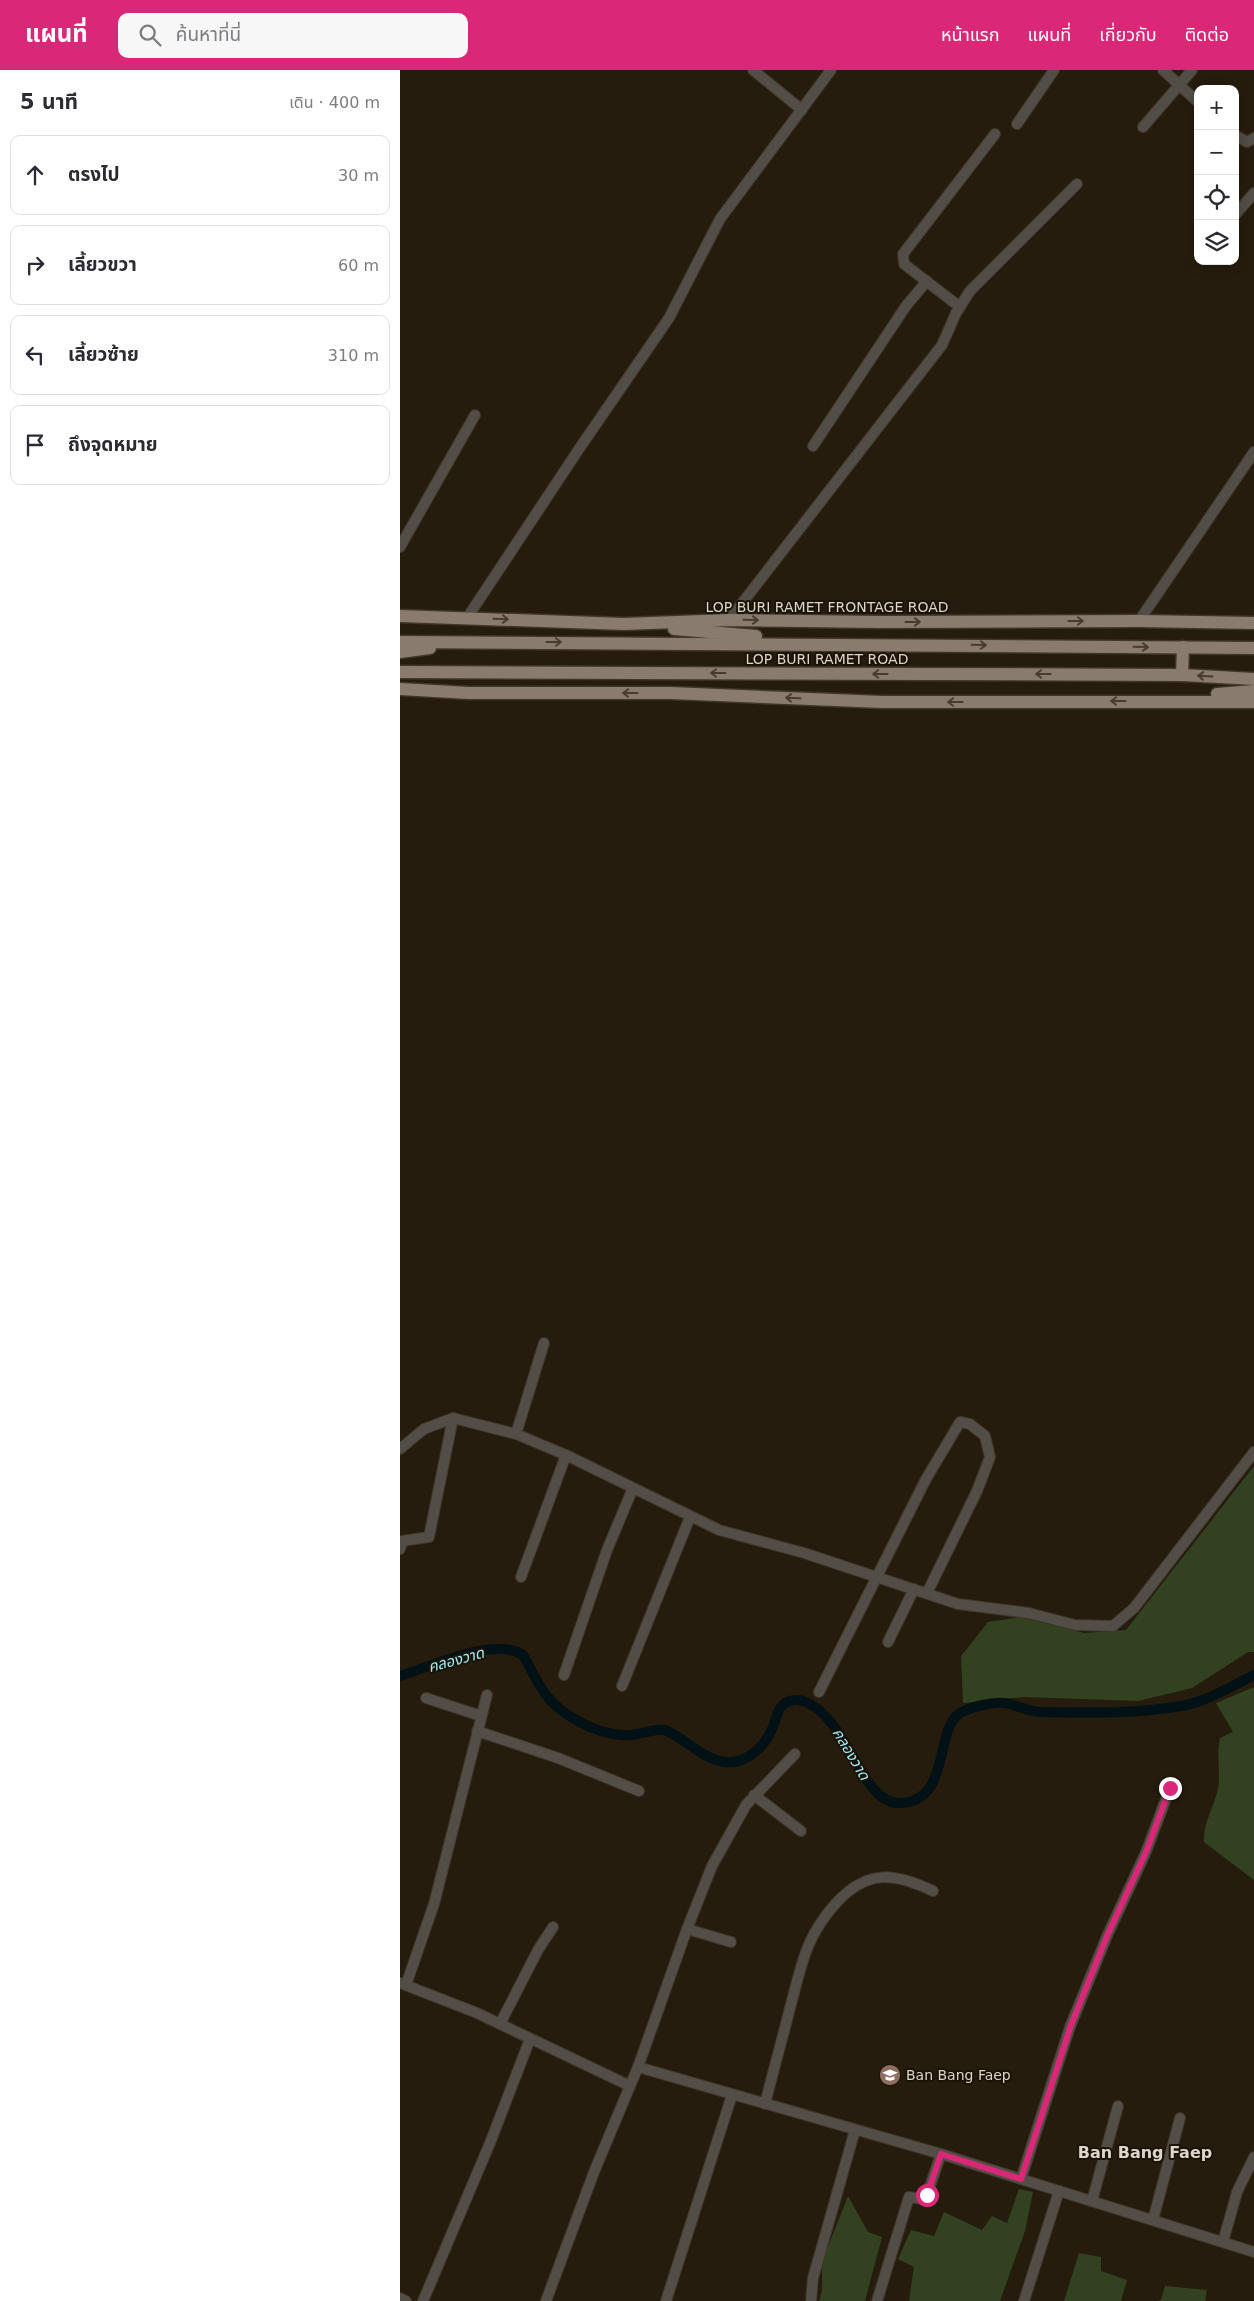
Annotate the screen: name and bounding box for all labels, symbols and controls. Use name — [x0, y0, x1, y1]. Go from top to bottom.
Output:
search box — [118, 13, 468, 58]
text: แผนที่ — [25, 20, 88, 48]
icon: search — [136, 21, 164, 49]
text: ค้นหาที่นี่ — [176, 23, 241, 45]
text: หน้าแรก — [941, 24, 999, 45]
text: แผนที่ — [1027, 24, 1071, 45]
text: เกี่ยวกับ — [1099, 24, 1157, 45]
text: ติดต่อ — [1185, 24, 1229, 45]
map controls — [1194, 85, 1239, 265]
button: + — [1194, 85, 1239, 130]
text: 5 นาที — [20, 90, 78, 114]
text: เดิน · 400 m — [289, 93, 380, 112]
button: − — [1194, 130, 1239, 175]
icon: ahead — [21, 161, 49, 189]
text: ตรงไป — [68, 163, 120, 185]
text: 30 m — [338, 166, 379, 185]
button: locate — [1194, 175, 1239, 220]
button: layers — [1194, 220, 1239, 265]
icon: right — [21, 251, 49, 279]
text: เลี้ยวขวา — [68, 253, 137, 275]
text: 60 m — [338, 256, 379, 275]
icon: left — [21, 341, 49, 369]
text: เลี้ยวซ้าย — [68, 343, 139, 365]
text: 310 m — [328, 346, 379, 365]
icon: arrive — [21, 431, 49, 459]
text: ถึงจุดหมาย — [68, 433, 158, 455]
street label: LOP BURI RAMET FRONTAGE ROAD — [705, 599, 949, 615]
one-way arrow — [493, 615, 509, 624]
one-way arrow — [742, 615, 759, 625]
one-way arrow — [1068, 616, 1084, 626]
one-way arrow — [905, 617, 921, 627]
one-way arrow — [545, 637, 561, 647]
one-way arrow — [970, 640, 986, 650]
one-way arrow — [1132, 642, 1149, 652]
street label: LOP BURI RAMET ROAD — [746, 651, 908, 667]
one-way arrow — [710, 668, 726, 678]
one-way arrow — [873, 669, 889, 679]
one-way arrow — [1035, 669, 1052, 679]
one-way arrow — [1198, 672, 1214, 681]
one-way arrow — [623, 688, 639, 698]
one-way arrow — [785, 693, 802, 703]
one-way arrow — [1110, 696, 1126, 706]
one-way arrow — [948, 697, 964, 706]
water label: คลองวาด — [426, 1644, 487, 1676]
water label: คลองวาด — [829, 1725, 874, 1784]
route end — [1159, 1777, 1182, 1800]
school or university icon: Ban Bang Faep — [878, 2063, 902, 2087]
place label: Ban Bang Faep — [906, 2067, 1011, 2083]
district label: Ban Bang Faep — [1078, 2143, 1212, 2162]
route start — [916, 2184, 939, 2207]

